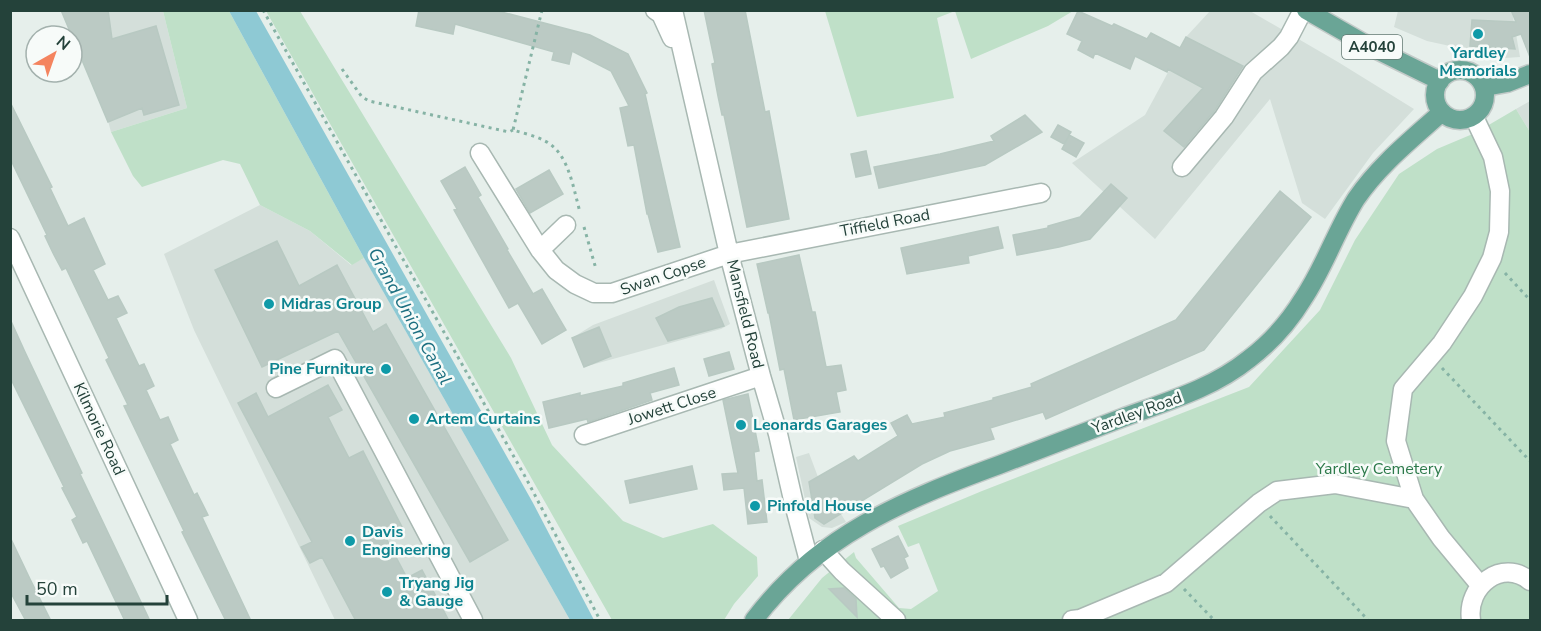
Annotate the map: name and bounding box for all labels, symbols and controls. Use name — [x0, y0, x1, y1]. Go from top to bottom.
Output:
north arrow — [24, 24, 84, 84]
marker: Yardley Memorials — [1471, 27, 1485, 41]
text: N — [51, 31, 75, 56]
road number: A4040 — [1342, 35, 1402, 59]
place label: Yardley Memorials — [1439, 42, 1517, 82]
street label: Tiffield Road — [838, 204, 932, 242]
water label: Grand Union Canal — [362, 243, 458, 389]
street label: Swan Copse — [617, 251, 709, 301]
street label: Mansfield Road — [721, 257, 769, 371]
place label: Midras Group — [281, 293, 382, 315]
marker: Midras Group — [262, 297, 276, 311]
place label: Pine Furniture — [269, 358, 374, 380]
marker: Pine Furniture — [379, 362, 393, 376]
street label: Kilmorie Road — [68, 379, 130, 479]
street label: Jowett Close — [624, 381, 719, 431]
street label: Yardley Road — [1088, 387, 1185, 440]
place label: Artem Curtains — [426, 408, 541, 430]
marker: Artem Curtains — [407, 412, 421, 426]
place label: Leonards Garages — [753, 414, 888, 436]
marker: Leonards Garages — [734, 418, 748, 432]
park label: Yardley Cemetery — [1315, 458, 1443, 480]
place label: Pinfold House — [767, 495, 872, 517]
marker: Pinfold House — [748, 499, 762, 513]
place label: Davis Engineering — [362, 521, 451, 561]
marker: Davis Engineering — [343, 534, 357, 548]
scale bar — [27, 568, 166, 606]
place label: Tryang Jig & Gauge — [399, 572, 474, 612]
text: 50 m — [36, 577, 78, 601]
marker: Tryang Jig & Gauge — [380, 585, 394, 599]

